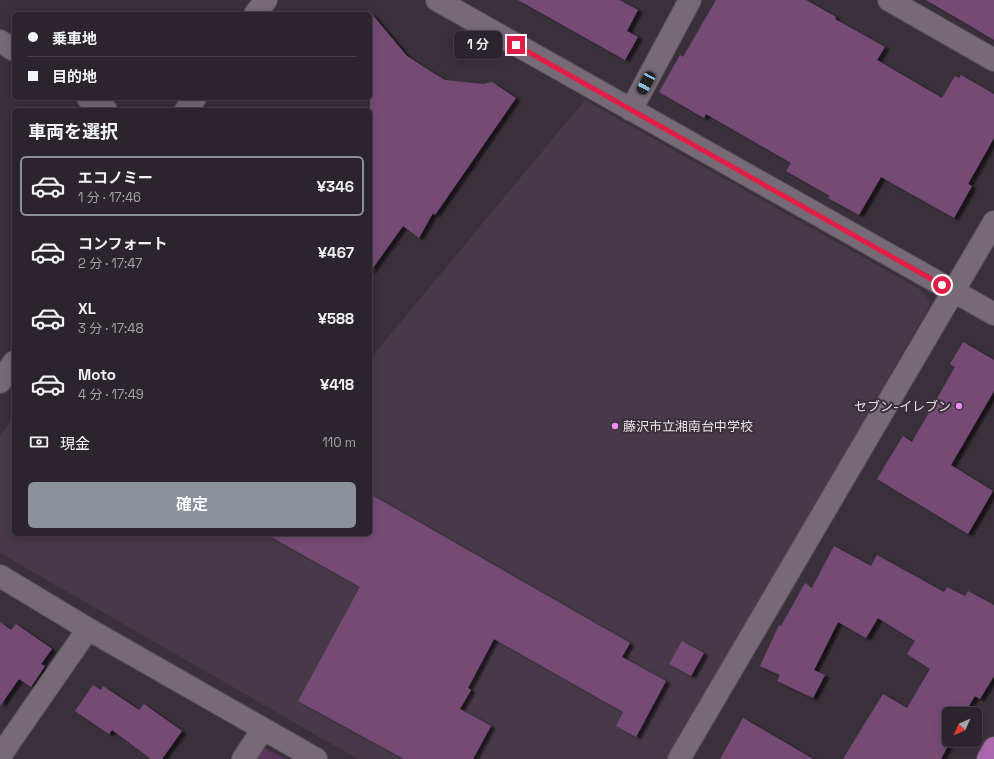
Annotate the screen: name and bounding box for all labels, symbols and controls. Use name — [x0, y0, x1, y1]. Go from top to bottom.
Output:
text: 乗車地 — [52, 29, 97, 48]
callout: 1 分 — [454, 31, 502, 59]
text: 1 分 — [467, 36, 489, 53]
route end — [507, 36, 525, 54]
text: 目的地 — [52, 67, 97, 86]
car — [635, 70, 657, 96]
text: 車両を選択 — [28, 120, 118, 143]
icon: car — [30, 168, 66, 204]
text: エコノミー — [78, 168, 153, 187]
text: ¥346 — [317, 177, 354, 196]
text: 1 分 · 17:46 — [78, 189, 141, 206]
icon: car — [30, 234, 66, 270]
text: コンフォート — [78, 234, 168, 253]
text: ¥467 — [318, 243, 354, 262]
text: 2 分 · 17:47 — [78, 255, 142, 272]
route start — [933, 276, 951, 294]
text: XL — [78, 299, 96, 318]
icon: car — [30, 300, 66, 336]
text: ¥588 — [318, 309, 354, 328]
text: 3 分 · 17:48 — [78, 320, 144, 337]
text: Moto — [78, 365, 116, 384]
icon: car — [30, 366, 66, 402]
text: ¥418 — [320, 375, 354, 394]
text: 4 分 · 17:49 — [78, 386, 144, 403]
place label: セブン-イレブン — [854, 398, 951, 415]
marker: セブン-イレブン — [954, 401, 964, 411]
place label: 藤沢市立湘南台中学校 — [623, 418, 753, 435]
marker: 藤沢市立湘南台中学校 — [610, 421, 620, 431]
icon: cash — [28, 431, 50, 453]
text: 現金 — [60, 434, 90, 453]
text: 110 m — [322, 434, 356, 451]
button: 確定 — [28, 482, 356, 528]
north arrow — [942, 707, 982, 747]
map controls — [942, 707, 982, 747]

